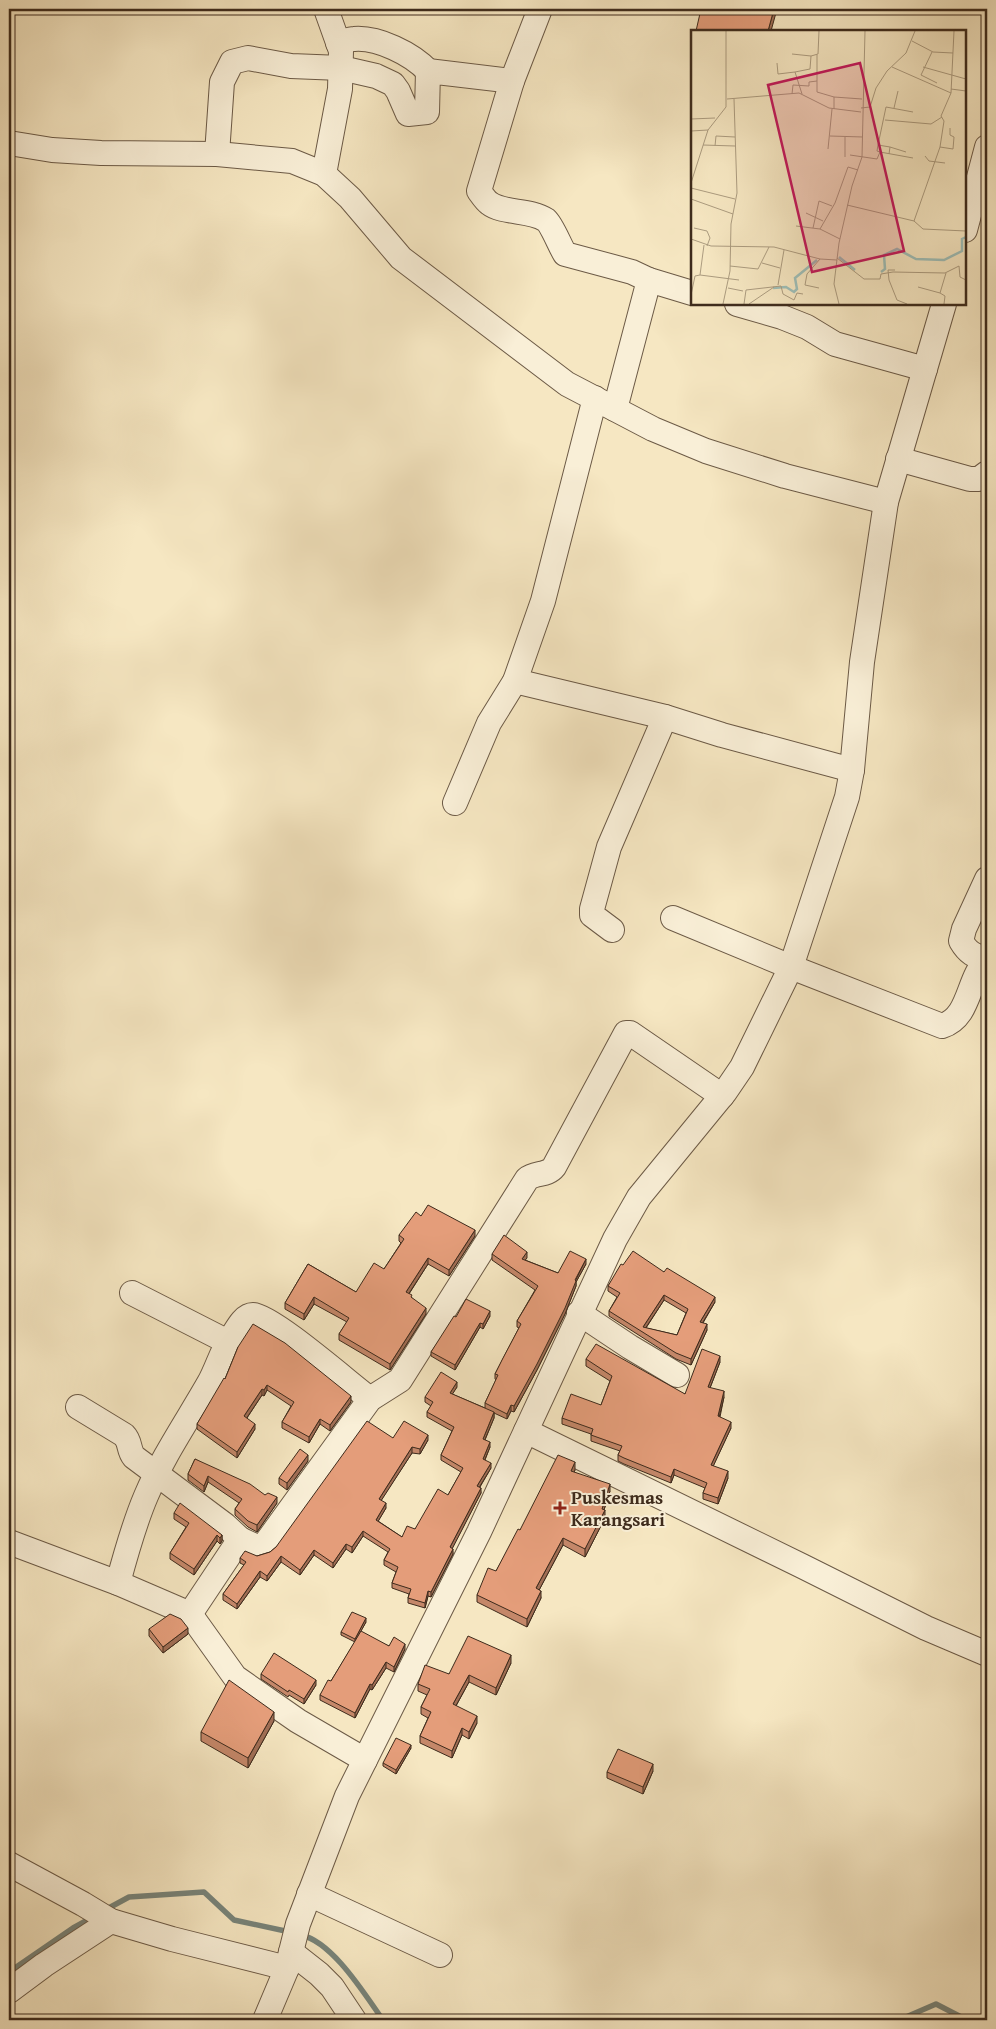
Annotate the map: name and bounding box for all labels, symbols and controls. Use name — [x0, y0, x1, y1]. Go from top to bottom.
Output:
inset map — [691, 30, 966, 305]
place label: Puskesmas Karangsari — [571, 1483, 665, 1533]
marker: Puskesmas Karangsari — [553, 1501, 567, 1515]

